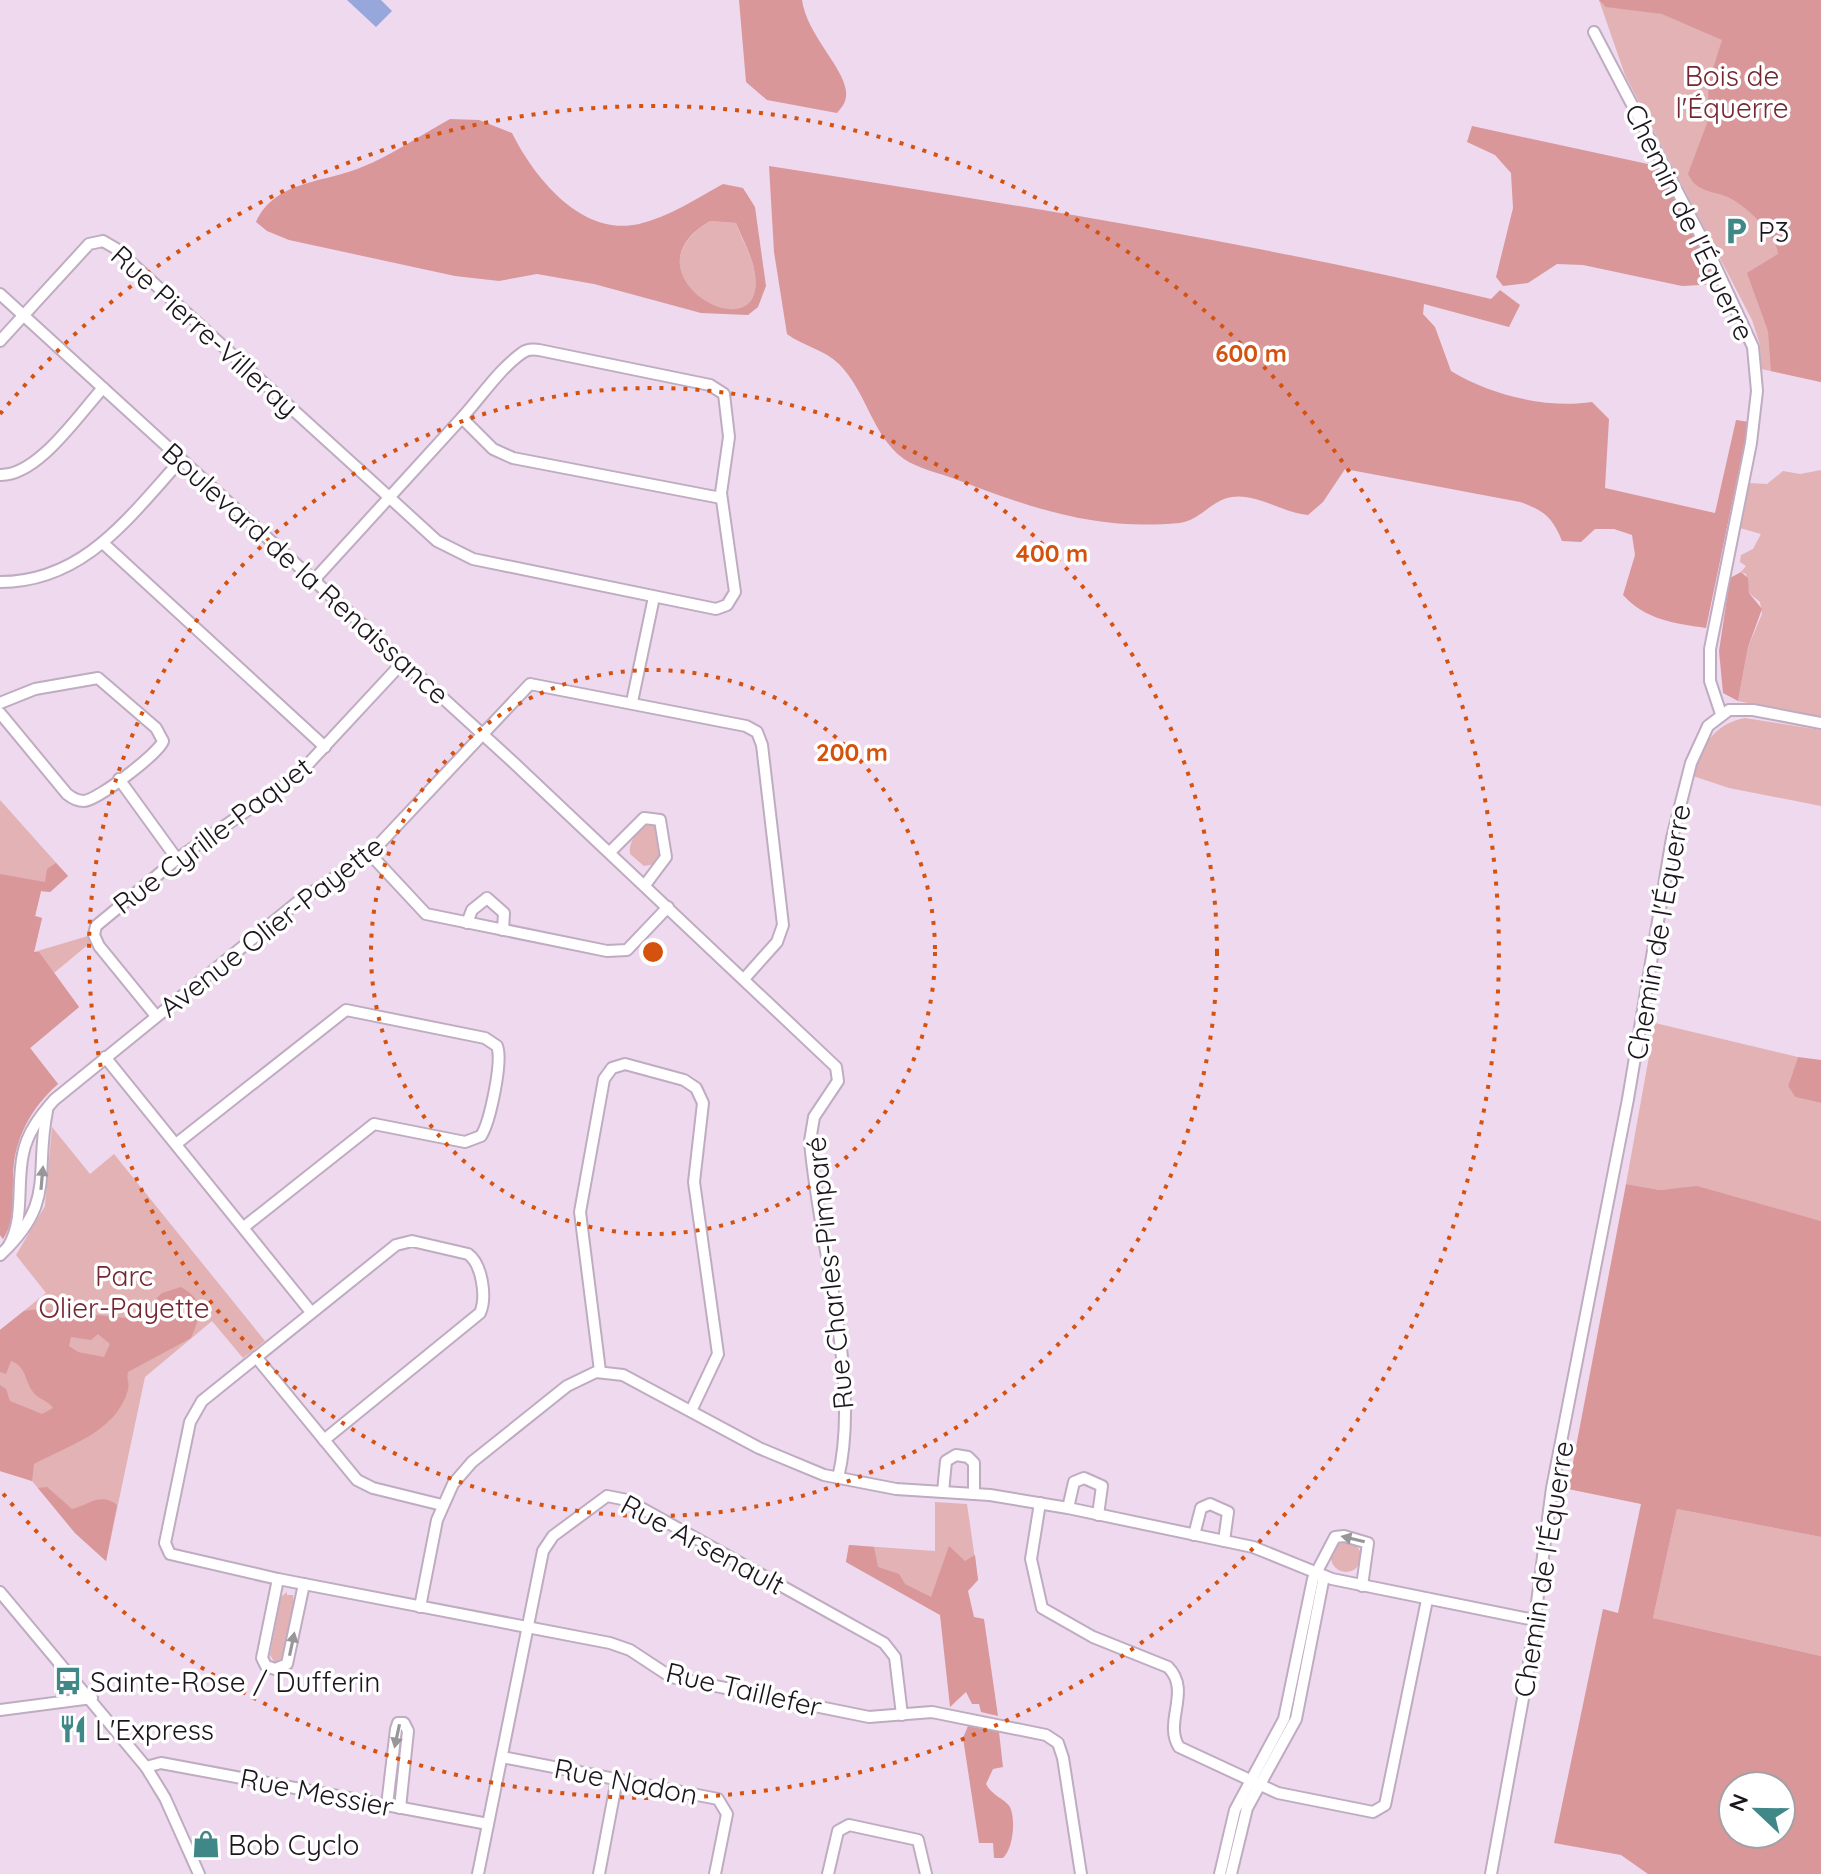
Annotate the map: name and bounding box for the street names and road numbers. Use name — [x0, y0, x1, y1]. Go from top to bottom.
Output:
street label: Chemin de l'Équerre — [1617, 98, 1763, 346]
street label: Rue Pierre-Villeray — [104, 238, 306, 424]
street label: Boulevard de la Renaissance — [155, 435, 457, 711]
street label: Rue Cyrille-Paquet — [106, 749, 318, 921]
street label: Chemin de l'Équerre — [1618, 801, 1698, 1063]
street label: Avenue Olier-Payette — [152, 828, 390, 1024]
street label: Rue Charles-Pimparé — [797, 1135, 861, 1411]
street label: Chemin de l'Équerre — [1505, 1438, 1581, 1700]
street label: Rue Arsenault — [615, 1486, 791, 1602]
street label: Rue Taillefer — [663, 1654, 826, 1724]
street label: Rue Nadon — [551, 1750, 701, 1812]
street label: Rue Messier — [237, 1760, 397, 1824]

